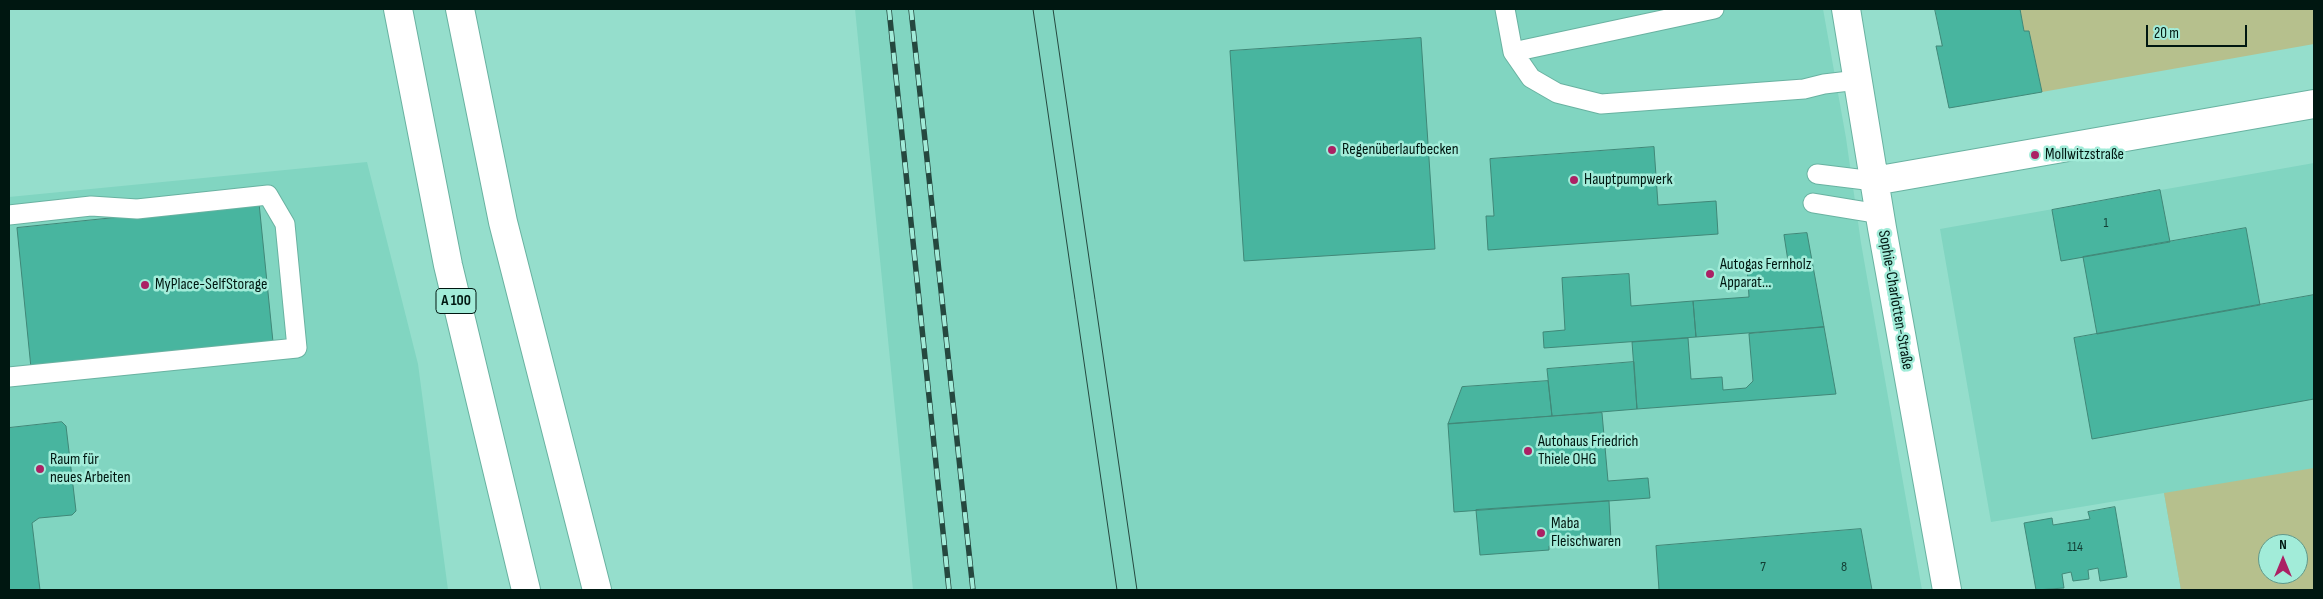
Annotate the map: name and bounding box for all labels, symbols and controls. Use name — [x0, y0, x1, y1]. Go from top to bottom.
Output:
scale bar — [2148, 15, 2249, 47]
text: 20 m — [2154, 24, 2179, 43]
place label: Regenüberlaufbecken — [1342, 140, 1459, 160]
marker: Regenüberlaufbecken — [1326, 144, 1338, 156]
place label: Mollwitzstraße — [2045, 145, 2124, 165]
marker: Mollwitzstraße — [2029, 149, 2041, 161]
place label: Hauptpumpwerk — [1584, 170, 1673, 190]
marker: Hauptpumpwerk — [1568, 174, 1580, 186]
house number: 1 — [2104, 215, 2108, 231]
street label: Sophie-Charlotten-Straße — [1873, 229, 1917, 371]
place label: Autogas Fernholz Apparat... — [1720, 255, 1811, 293]
marker: Autogas Fernholz Apparat... — [1704, 268, 1716, 280]
place label: MyPlace-SelfStorage — [155, 275, 267, 295]
marker: MyPlace-SelfStorage — [139, 279, 151, 291]
road number: A 100 — [436, 288, 476, 314]
place label: Autohaus Friedrich Thiele OHG — [1538, 432, 1638, 470]
marker: Autohaus Friedrich Thiele OHG — [1522, 445, 1534, 457]
place label: Raum für neues Arbeiten — [50, 450, 131, 488]
marker: Raum für neues Arbeiten — [34, 463, 46, 475]
place label: Maba Fleischwaren — [1551, 514, 1621, 552]
marker: Maba Fleischwaren — [1535, 527, 1547, 539]
north arrow — [2258, 534, 2308, 584]
text: N — [2279, 536, 2287, 553]
house number: 114 — [2067, 539, 2083, 555]
house number: 7 — [1760, 559, 1766, 575]
house number: 8 — [1841, 559, 1847, 575]

